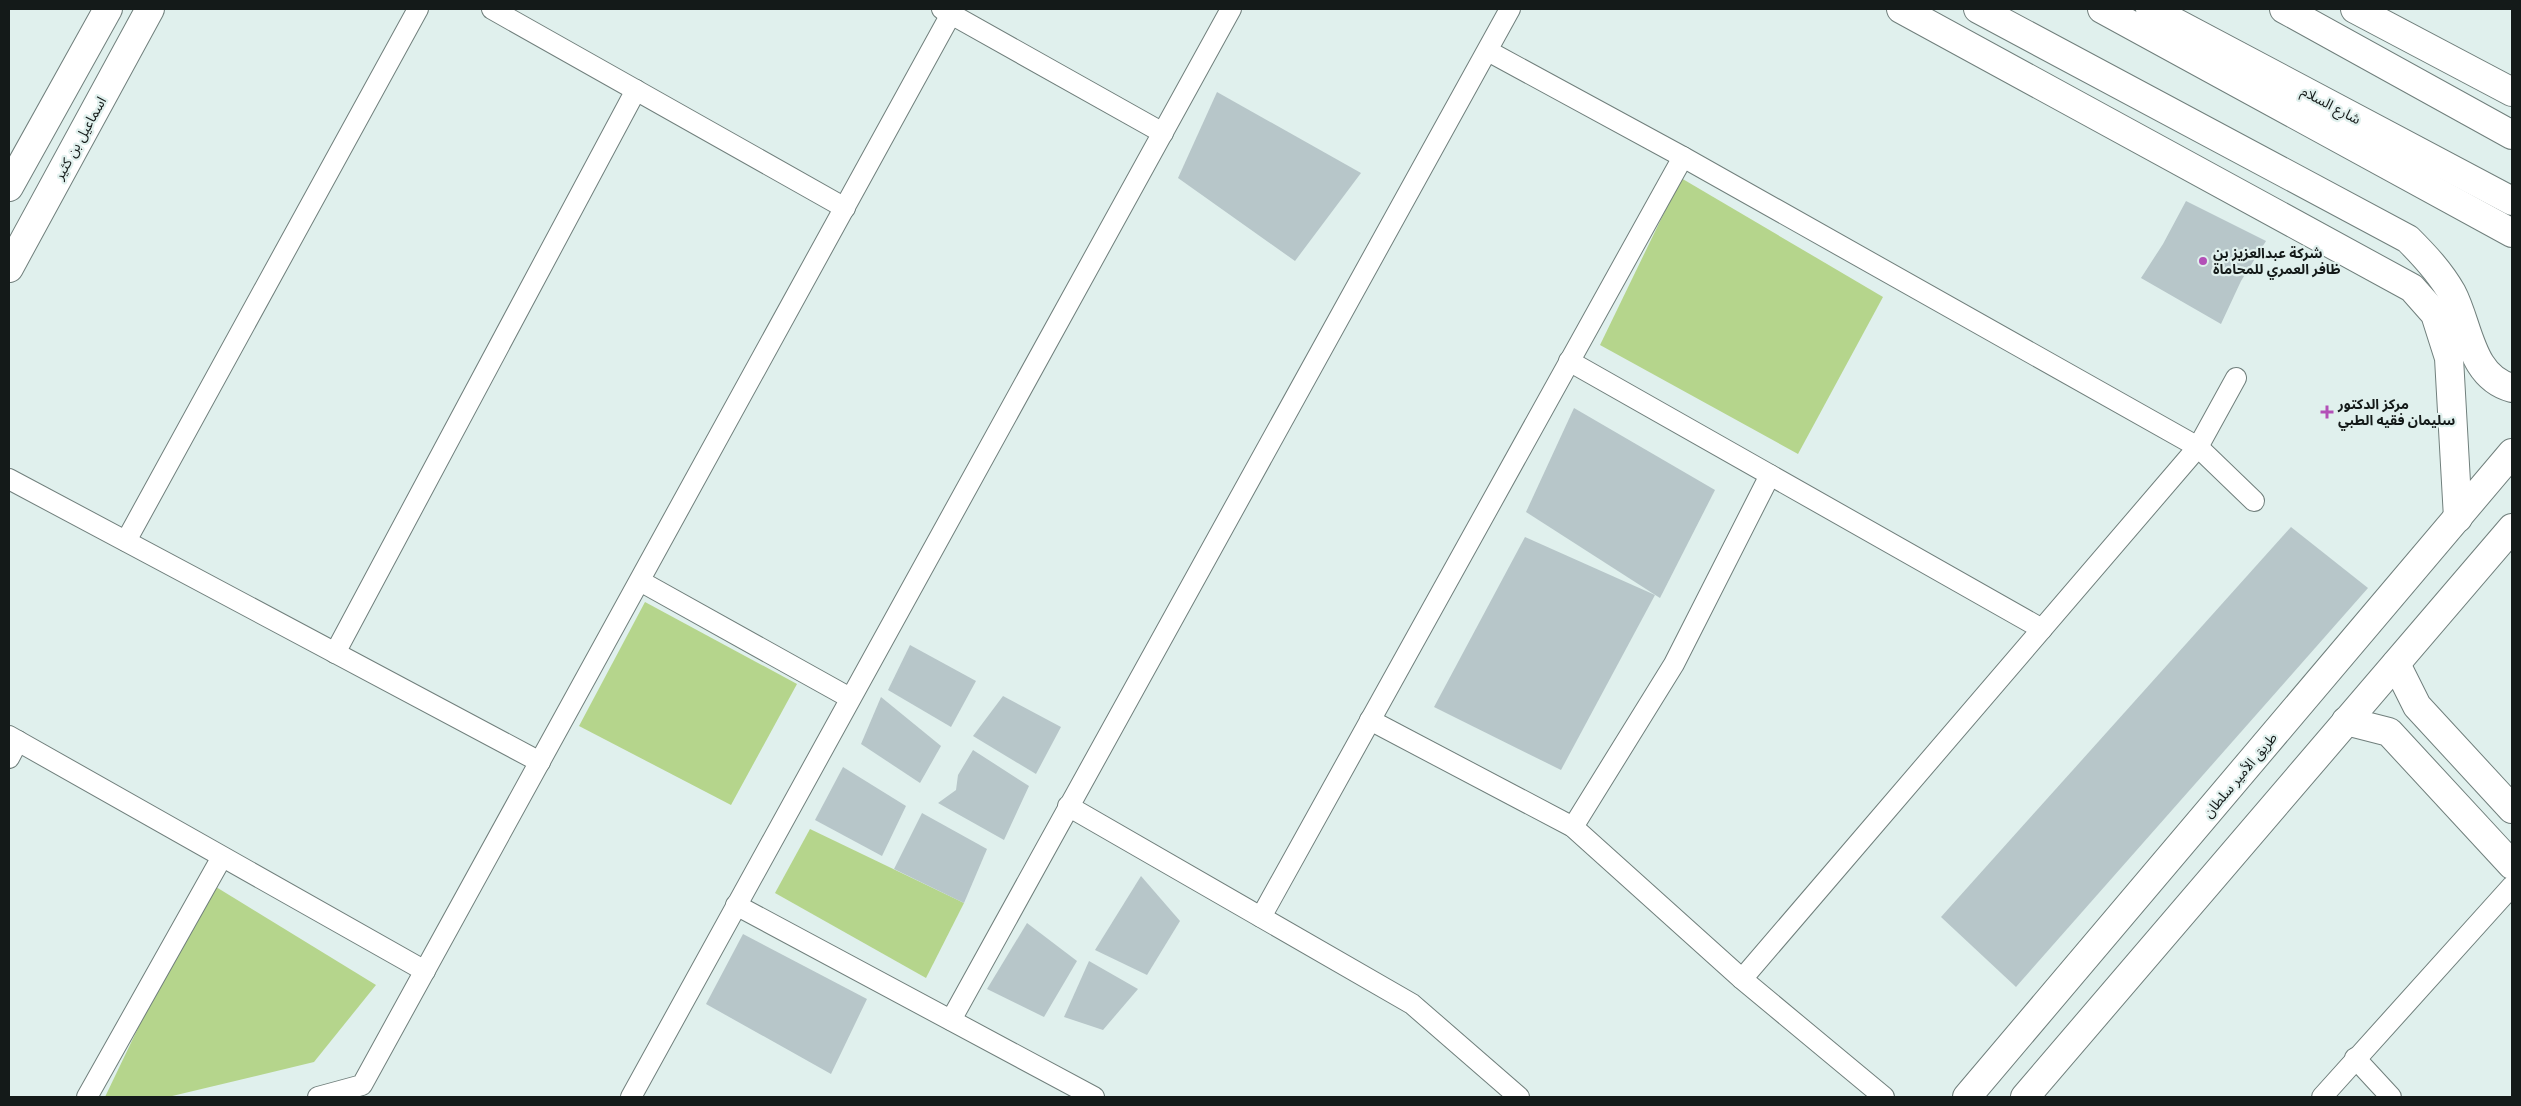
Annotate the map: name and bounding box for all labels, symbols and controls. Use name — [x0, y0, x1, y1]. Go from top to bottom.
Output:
street label: شارع السلام — [2297, 82, 2364, 130]
street label: اسماعيل بن كثير — [49, 93, 110, 184]
place label: شركة عبدالعزيز بن ظافر العمري للمحاماة — [2213, 244, 2340, 280]
marker: شركة عبدالعزيز بن ظافر العمري للمحاماة — [2197, 255, 2209, 267]
place label: مركز الدكتور سليمان فقيه الطبي — [2337, 395, 2455, 431]
marker: مركز الدكتور سليمان فقيه الطبي — [2320, 405, 2334, 419]
street label: طريق الأمير سلطان — [2199, 729, 2282, 822]

